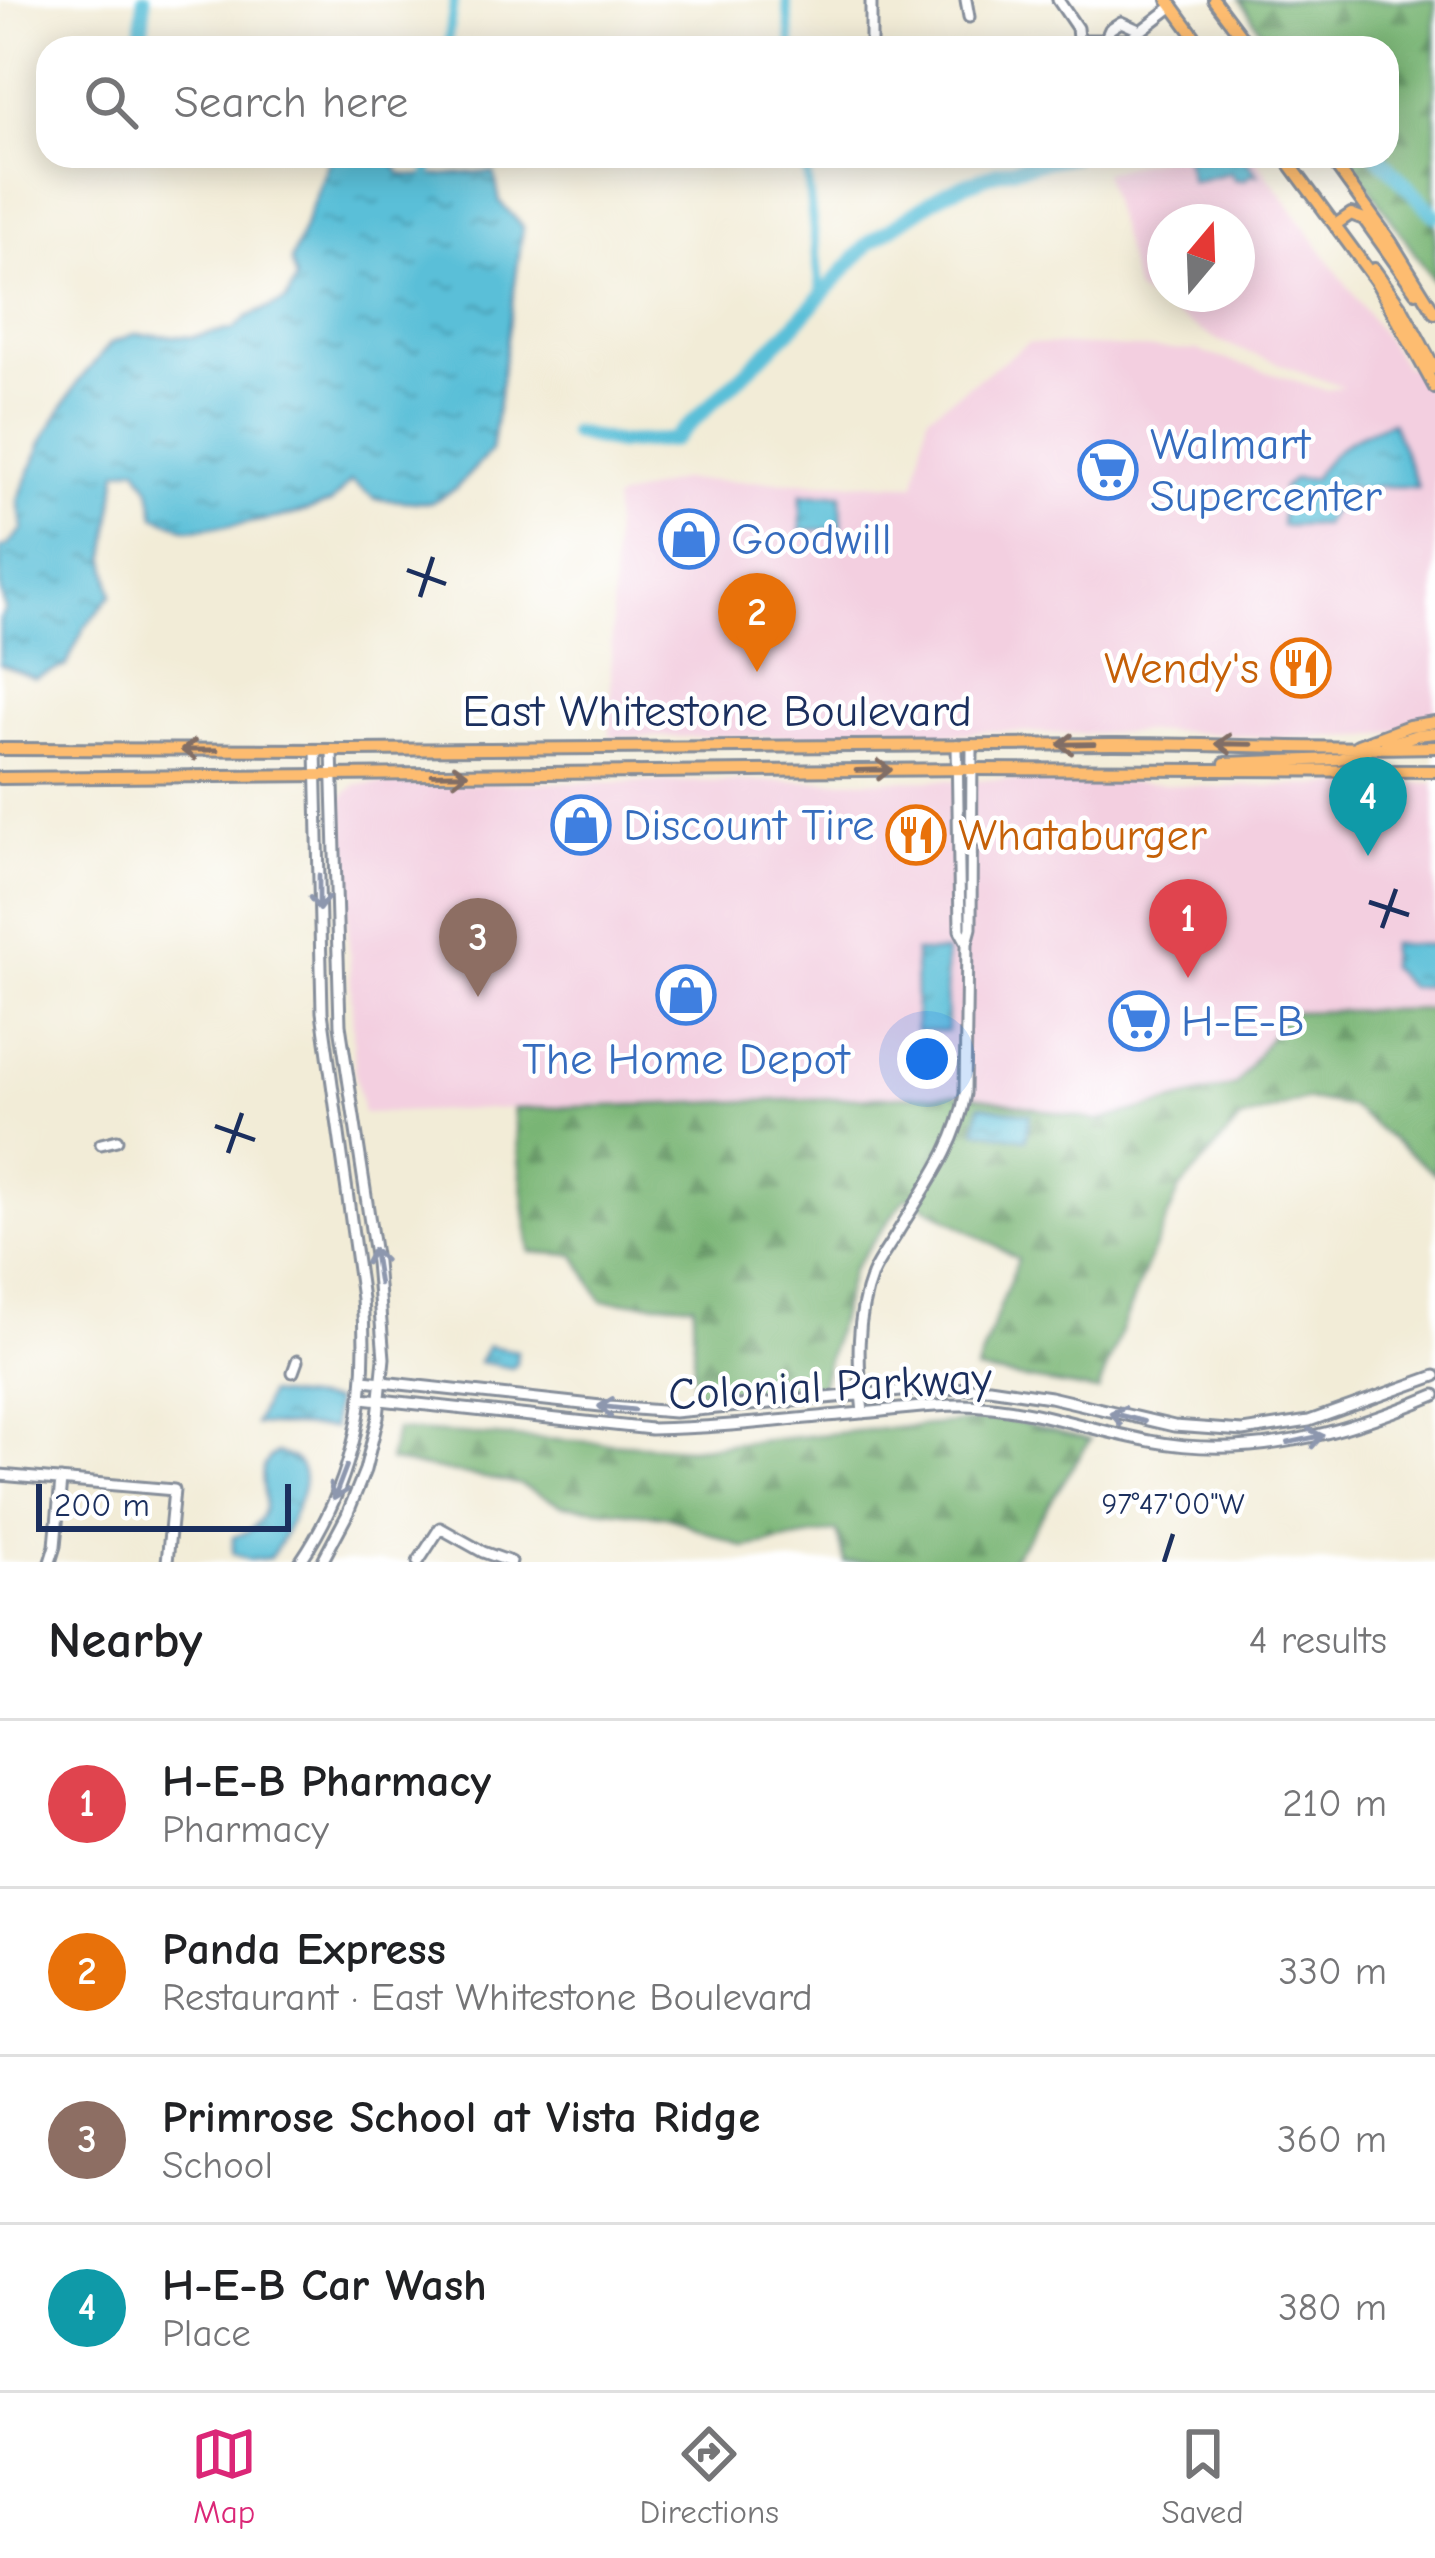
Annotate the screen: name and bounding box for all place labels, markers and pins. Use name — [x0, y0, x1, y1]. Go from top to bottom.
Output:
place label: Walmart Supercenter — [1150, 418, 1382, 522]
supermarket icon: Walmart Supercenter — [1077, 439, 1139, 501]
shop icon: Goodwill — [658, 508, 720, 570]
place label: Goodwill — [731, 513, 892, 565]
pin: 2 — [718, 573, 796, 672]
restaurant icon: Wendy's — [1270, 637, 1332, 699]
place label: Wendy's — [1104, 642, 1259, 694]
pin: 4 — [1329, 757, 1407, 856]
shop icon: Discount Tire — [550, 794, 612, 856]
place label: Discount Tire — [623, 799, 875, 851]
restaurant icon: Whataburger — [885, 804, 947, 866]
place label: Whataburger — [958, 809, 1207, 861]
pin: 1 — [1149, 879, 1227, 978]
pin: 3 — [439, 898, 517, 997]
shop icon: The Home Depot — [655, 964, 717, 1026]
supermarket icon: H-E-B — [1108, 990, 1170, 1052]
place label: H-E-B — [1181, 995, 1304, 1047]
place label: The Home Depot — [522, 1033, 851, 1085]

